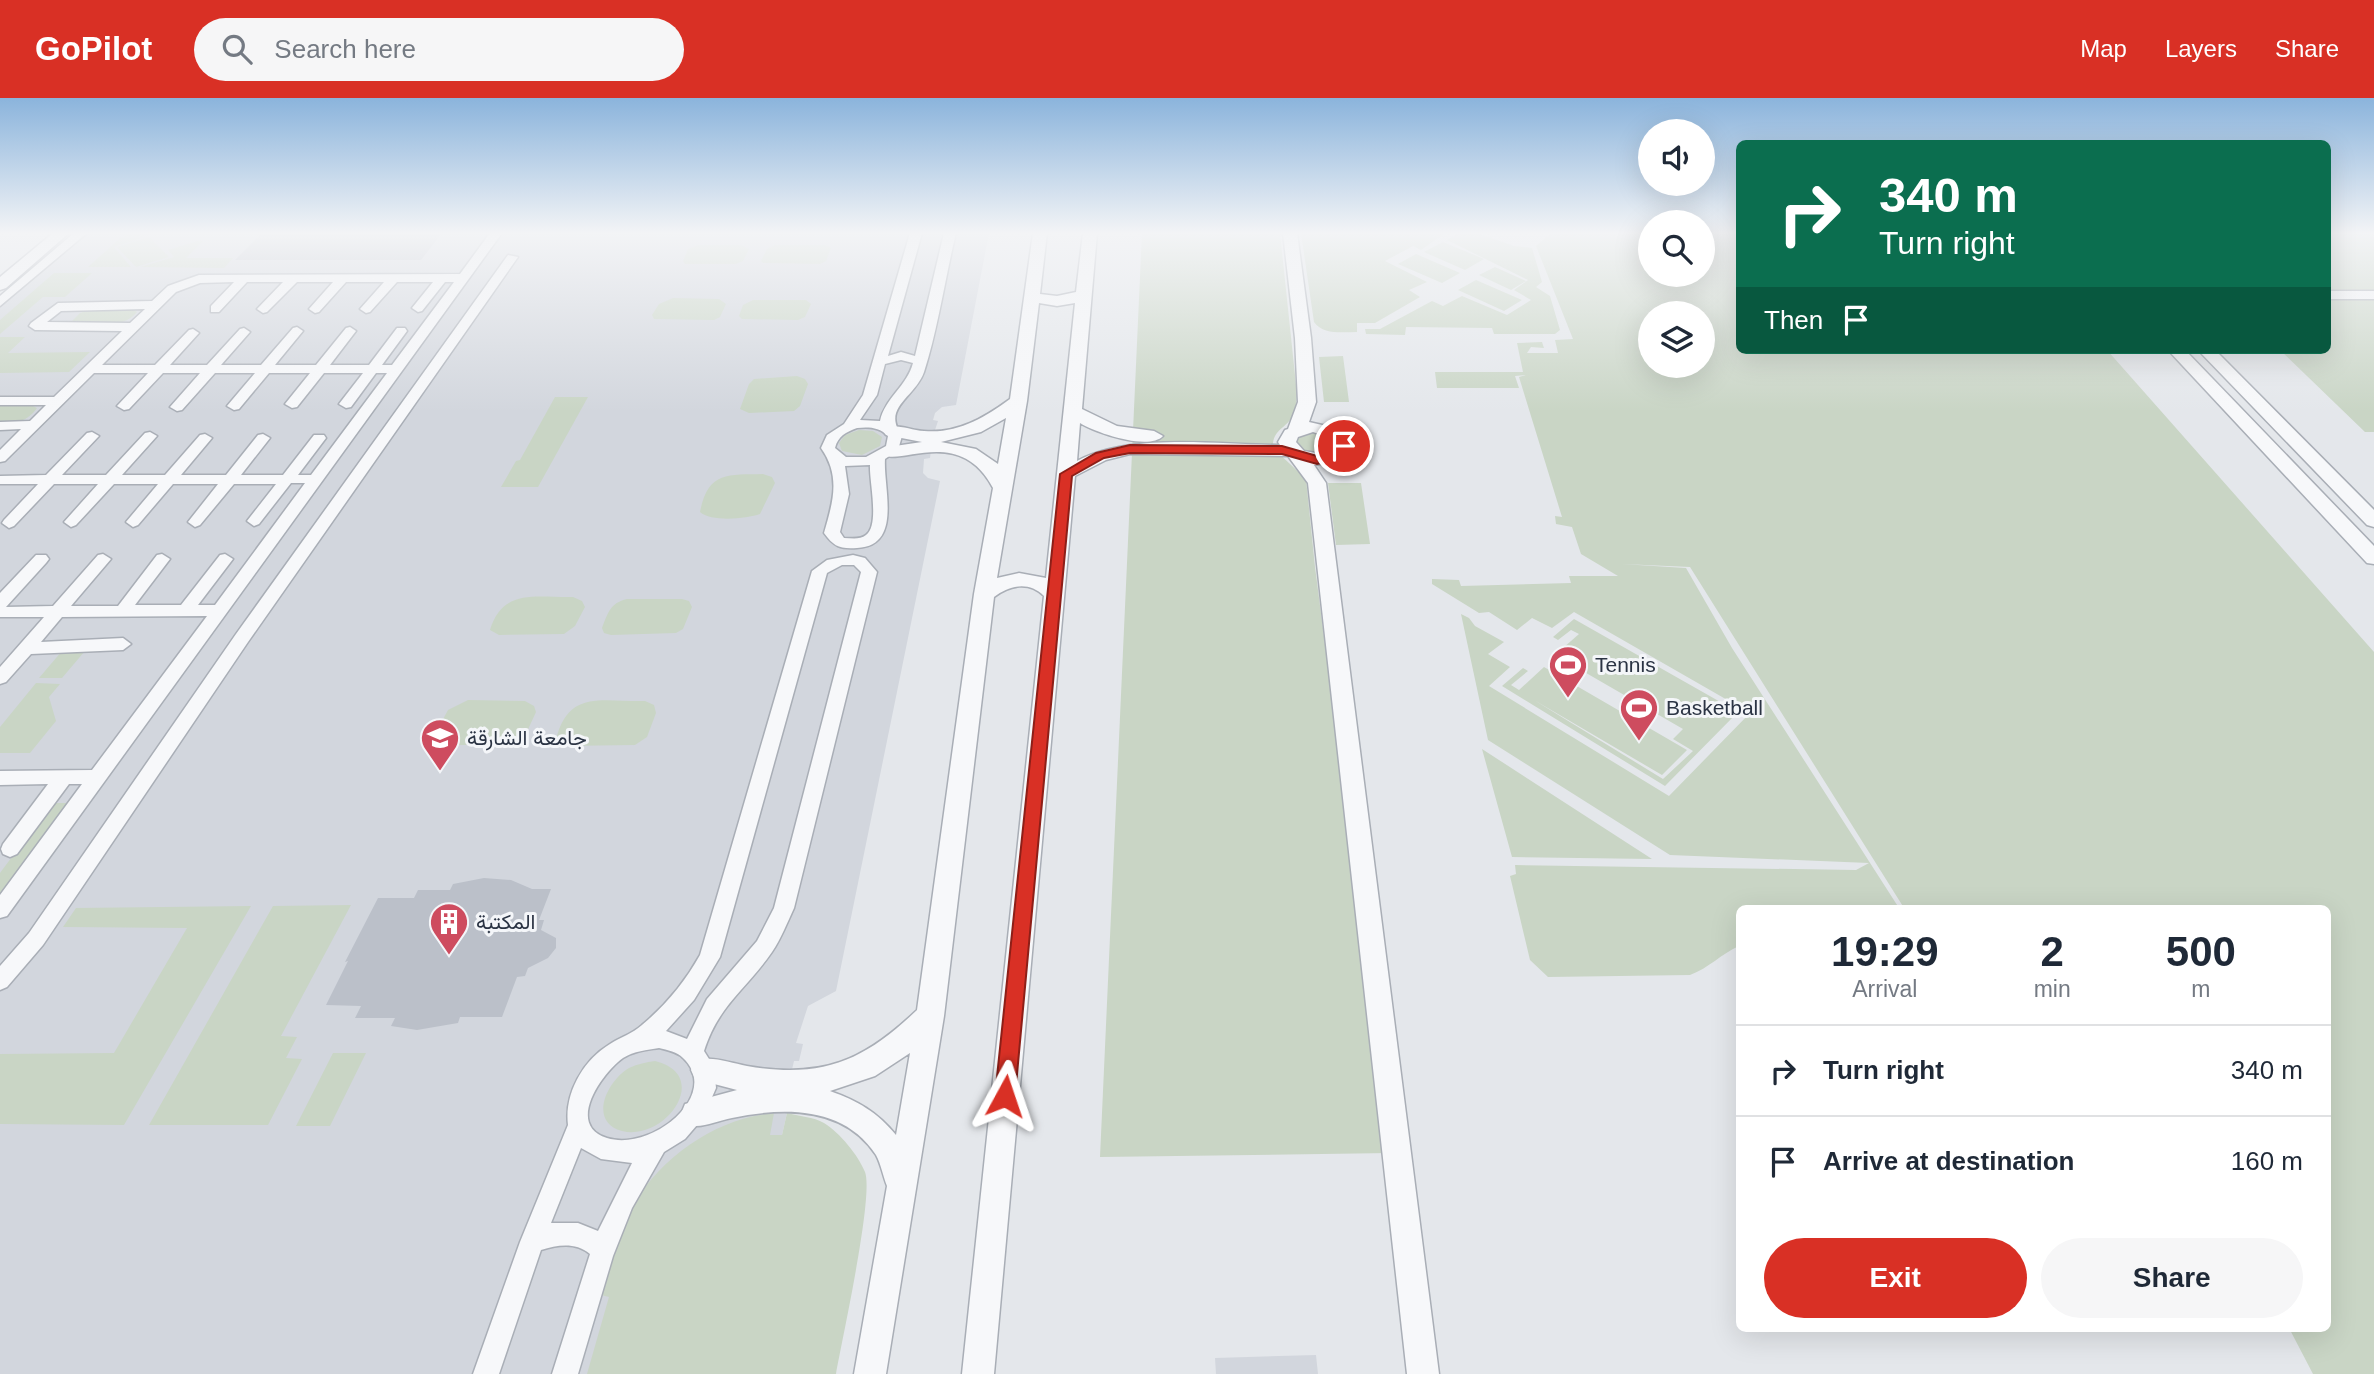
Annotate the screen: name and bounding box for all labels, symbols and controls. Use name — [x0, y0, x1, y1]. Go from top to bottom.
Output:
search box — [194, 18, 684, 81]
text: GoPilot — [35, 30, 152, 67]
icon: search — [218, 30, 256, 68]
text: Search here — [274, 34, 416, 64]
text: Map — [2080, 35, 2127, 62]
text: Layers — [2165, 35, 2237, 62]
text: Share — [2275, 35, 2339, 62]
map controls — [1638, 119, 1715, 378]
button: sound — [1638, 119, 1715, 196]
icon: right — [1764, 168, 1855, 259]
text: 340 m — [1879, 168, 2018, 222]
button: search — [1638, 210, 1715, 287]
text: Turn right — [1879, 225, 2015, 261]
button: layers — [1638, 301, 1715, 378]
icon: arrive — [1837, 301, 1875, 339]
text: Then — [1764, 305, 1823, 335]
pin — [1314, 416, 1374, 476]
icon: arrive — [1325, 427, 1363, 465]
sports icon: Tennis — [1547, 644, 1589, 699]
place label: Tennis — [1595, 653, 1656, 676]
sports icon: Basketball — [1618, 687, 1660, 742]
place label: Basketball — [1666, 696, 1763, 719]
school or university icon: جامعة الشارقة — [419, 717, 461, 772]
place label: جامعة الشارقة — [467, 726, 587, 751]
building icon: المكتبة — [428, 901, 470, 956]
place label: المكتبة — [476, 910, 535, 934]
text: 19:29 — [1831, 928, 1939, 975]
text: 2 — [2040, 928, 2064, 975]
text: 500 — [2166, 928, 2236, 975]
text: Arrival — [1852, 976, 1917, 1002]
text: min — [2034, 976, 2071, 1002]
text: m — [2191, 976, 2210, 1002]
icon: right — [1764, 1052, 1802, 1090]
text: Turn right — [1823, 1055, 1944, 1085]
text: 340 m — [2231, 1055, 2303, 1085]
position arrow — [968, 1059, 1042, 1133]
icon: arrive — [1764, 1143, 1802, 1181]
text: Arrive at destination — [1823, 1146, 2074, 1176]
text: 160 m — [2231, 1146, 2303, 1176]
button: Exit — [1764, 1238, 2027, 1318]
button: Share — [2041, 1238, 2303, 1318]

